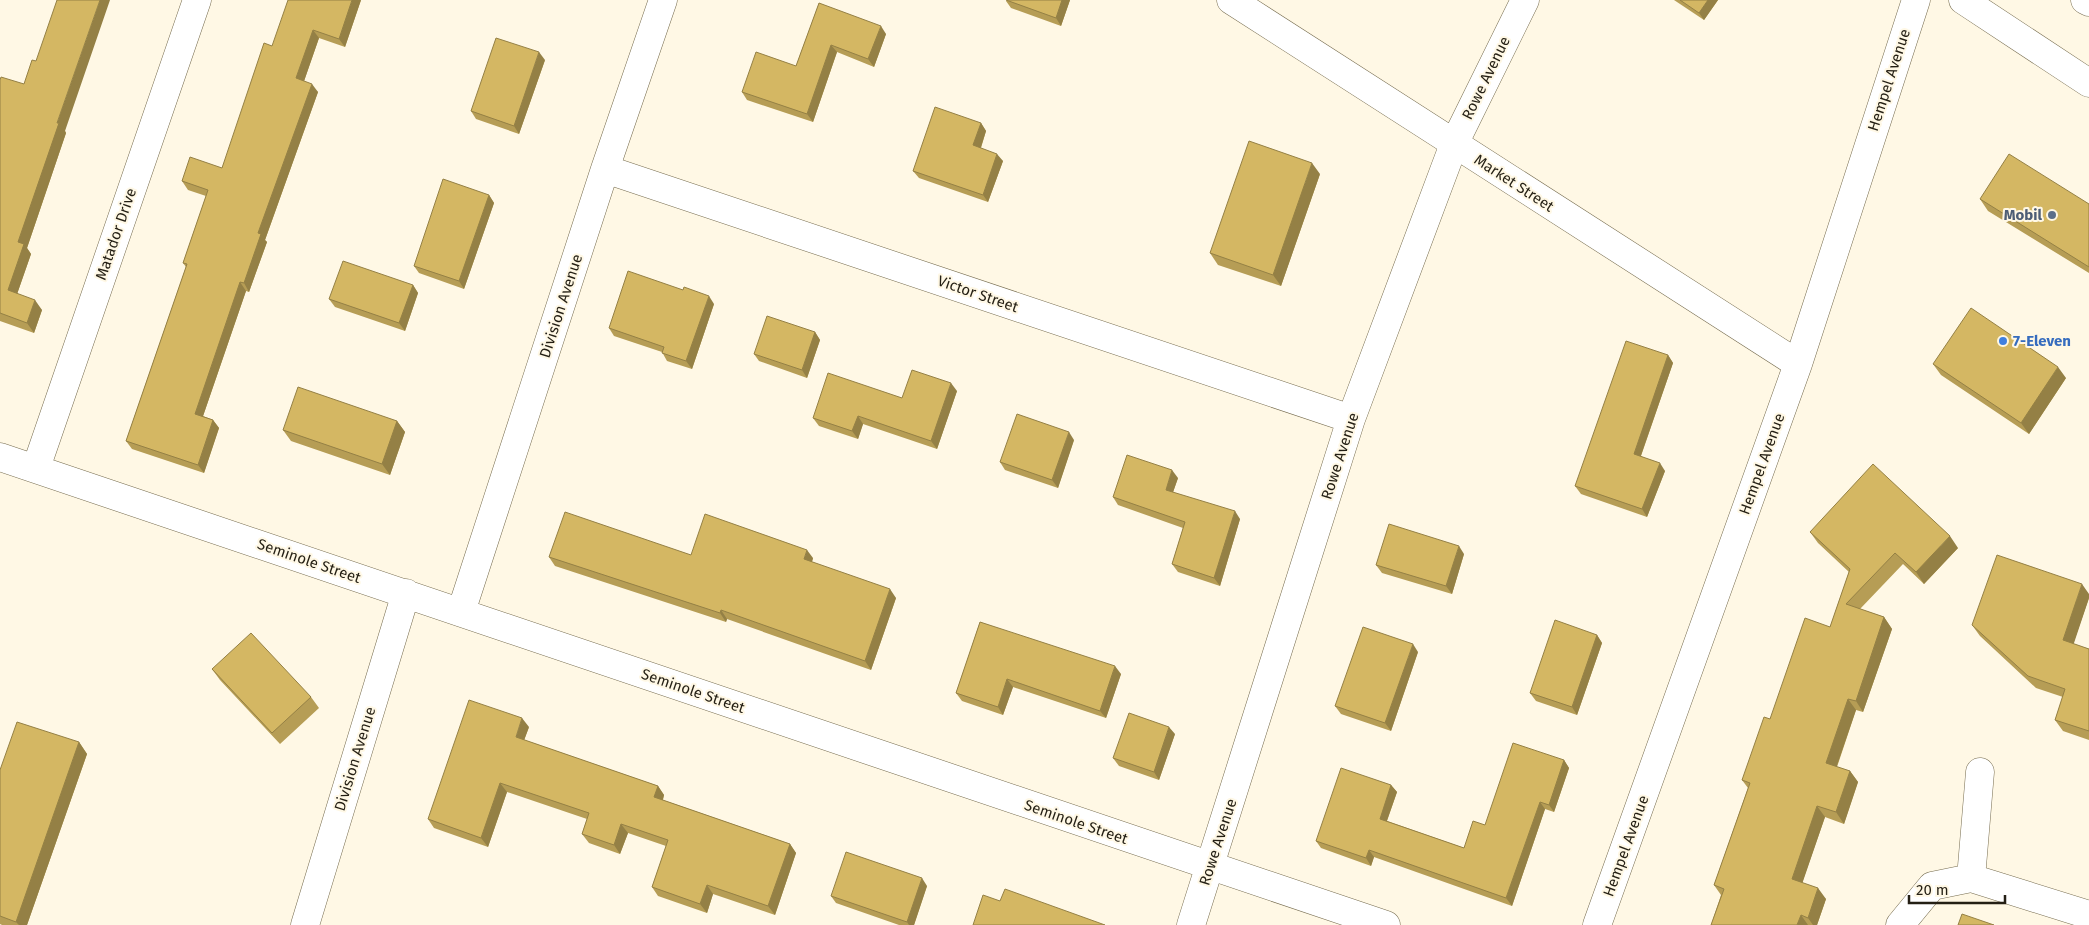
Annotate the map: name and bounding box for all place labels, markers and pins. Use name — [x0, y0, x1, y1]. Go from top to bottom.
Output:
place label: Mobil — [2004, 206, 2043, 224]
marker: Mobil — [2046, 209, 2058, 221]
place label: 7-Eleven — [2013, 332, 2071, 350]
marker: 7-Eleven — [1997, 335, 2009, 347]

